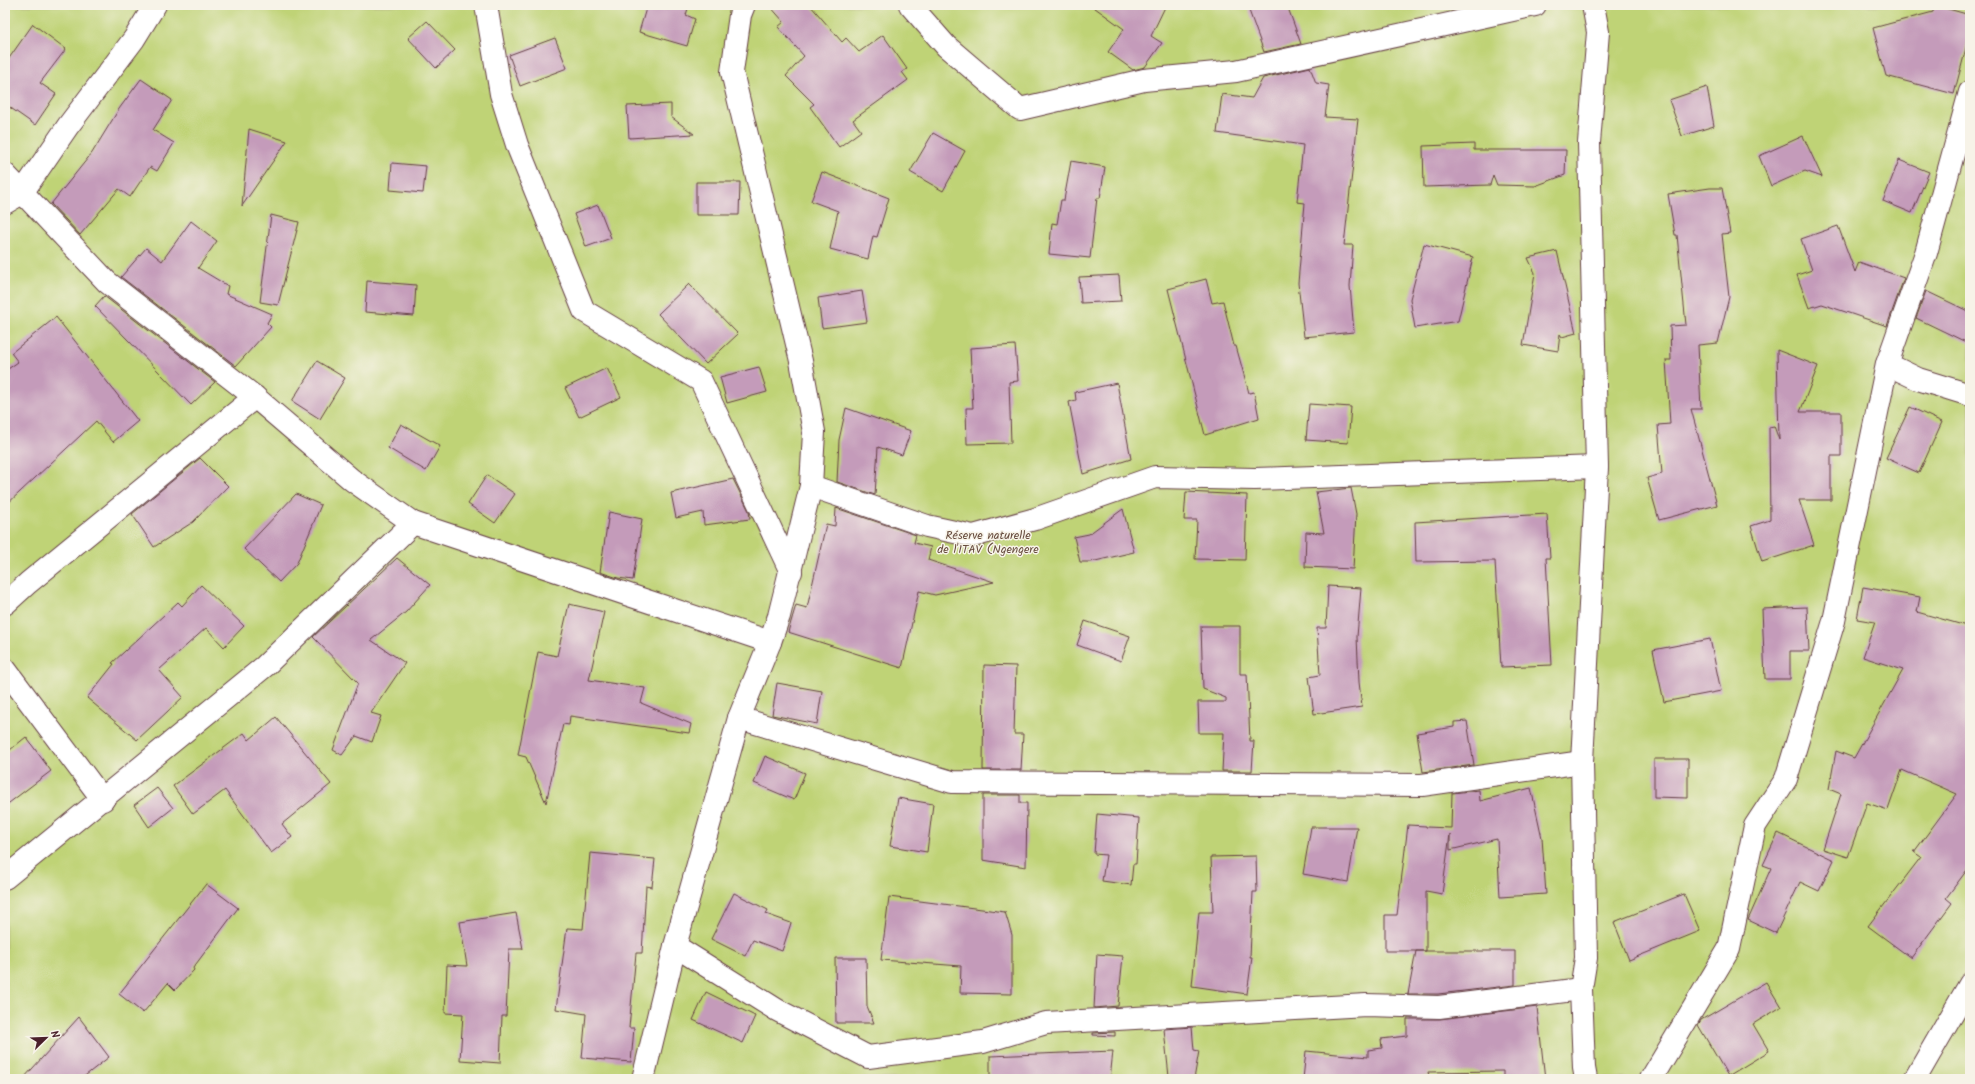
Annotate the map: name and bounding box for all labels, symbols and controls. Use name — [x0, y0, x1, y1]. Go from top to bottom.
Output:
park label: Réserve naturelle de l'ITAV (Ngengere — [937, 526, 1039, 559]
north arrow — [26, 1018, 66, 1058]
text: N — [45, 1028, 64, 1041]

